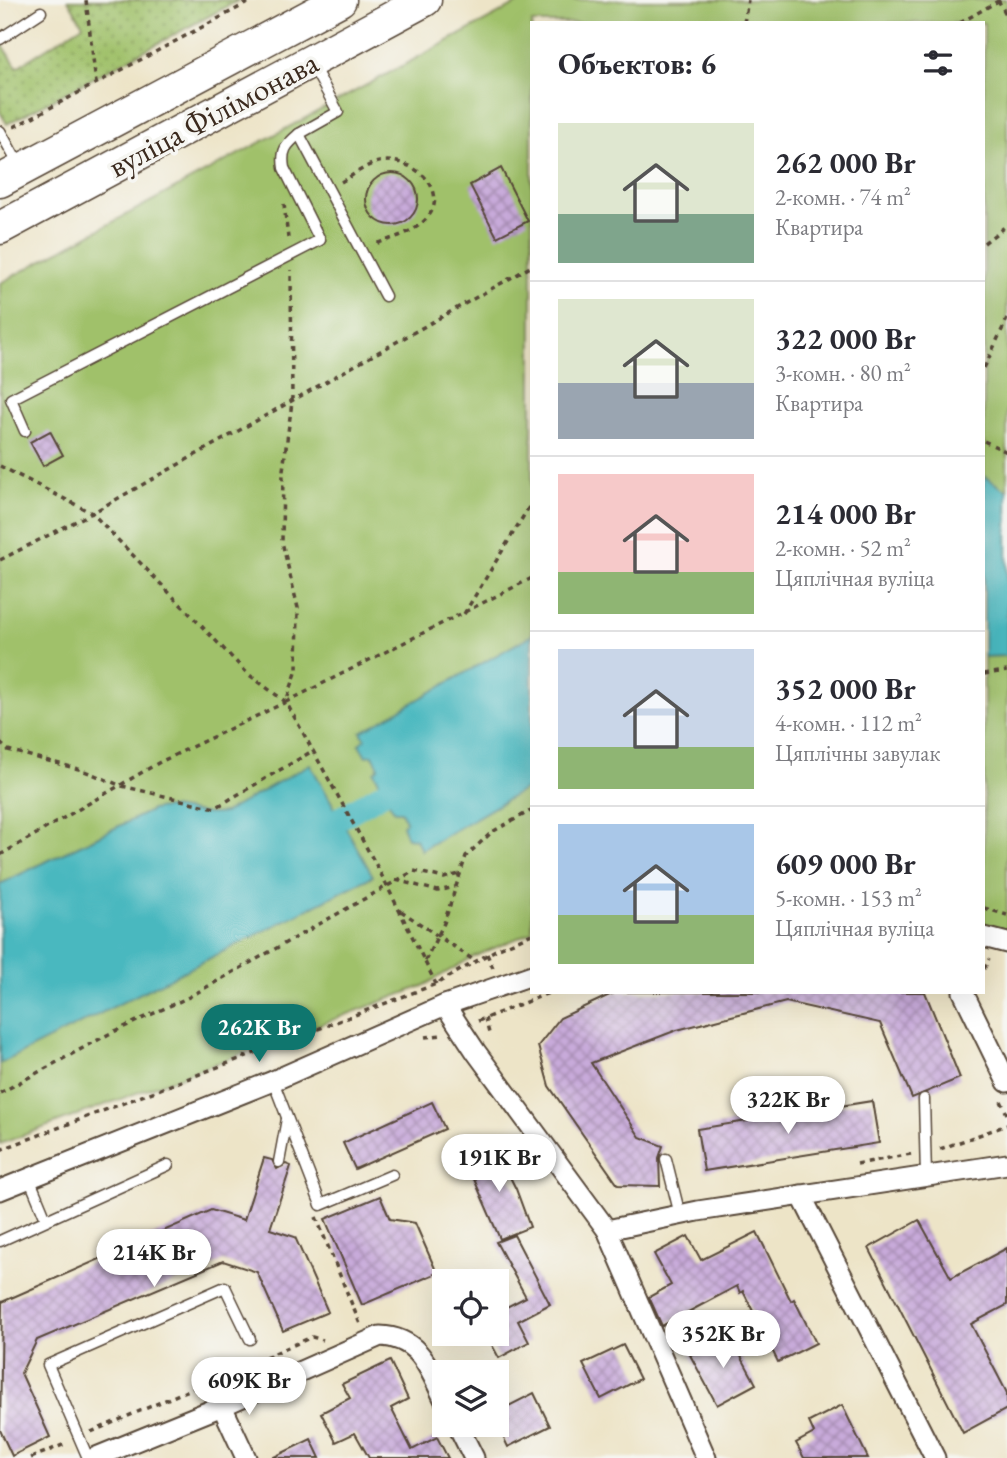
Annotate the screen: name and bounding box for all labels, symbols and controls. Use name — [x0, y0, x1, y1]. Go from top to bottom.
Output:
street label: вуліца Філімонава — [101, 41, 326, 187]
text: Объектов: 6 — [558, 44, 716, 83]
icon: filters — [919, 44, 957, 82]
text: 262 000 Br — [775, 143, 916, 182]
icon: home — [614, 151, 698, 235]
text: 2-комн. · 74 m² — [775, 182, 911, 212]
text: Квартира — [775, 212, 863, 242]
text: 322 000 Br — [775, 319, 916, 358]
icon: home — [614, 327, 698, 411]
text: 3-комн. · 80 m² — [775, 358, 911, 388]
text: Квартира — [775, 388, 863, 418]
text: 214 000 Br — [775, 494, 916, 533]
icon: home — [614, 502, 698, 586]
text: 2-комн. · 52 m² — [775, 533, 911, 563]
text: Цяплічная вуліца — [775, 563, 934, 593]
text: 352 000 Br — [775, 669, 916, 708]
icon: home — [614, 677, 698, 761]
text: 4-комн. · 112 m² — [775, 708, 922, 738]
text: Цяплічны завулак — [775, 738, 940, 768]
text: 609 000 Br — [775, 844, 916, 883]
icon: home — [614, 852, 698, 936]
text: 5-комн. · 153 m² — [775, 883, 922, 913]
text: Цяплічная вуліца — [775, 913, 934, 943]
pin: 262K Br — [194, 1004, 324, 1064]
text: 262K Br — [217, 1012, 301, 1042]
pin: 322K Br — [723, 1076, 853, 1136]
text: 322K Br — [746, 1084, 830, 1114]
pin: 191K Br — [434, 1134, 564, 1194]
text: 191K Br — [457, 1142, 541, 1172]
pin: 214K Br — [89, 1230, 219, 1289]
text: 214K Br — [112, 1237, 196, 1267]
map controls — [432, 1269, 509, 1437]
button: locate — [432, 1269, 509, 1346]
pin: 352K Br — [658, 1310, 788, 1370]
text: 352K Br — [681, 1318, 765, 1348]
pin: 609K Br — [184, 1358, 314, 1417]
button: layers — [432, 1360, 509, 1437]
text: 609K Br — [207, 1365, 291, 1395]

